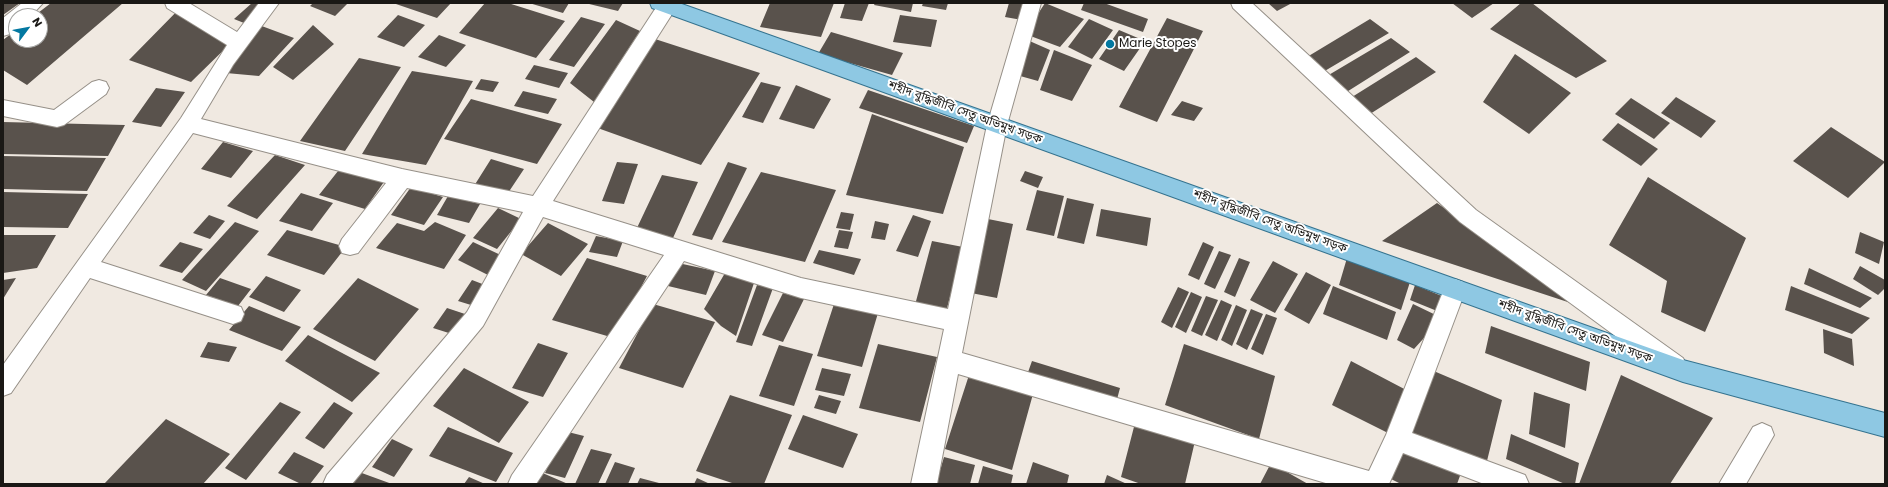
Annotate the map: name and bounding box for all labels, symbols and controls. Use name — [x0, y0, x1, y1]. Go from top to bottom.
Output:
north arrow — [8, 8, 48, 48]
text: N — [28, 14, 46, 30]
place label: Marie Stopes — [1119, 37, 1196, 51]
marker: Marie Stopes — [1104, 38, 1116, 50]
street label: শহীদ বুদ্ধিজীবি সেতু অভিমুখ সড়ক — [886, 78, 1044, 148]
street label: শহীদ বুদ্ধিজীবি সেতু অভিমুখ সড়ক — [1191, 187, 1349, 257]
street label: শহীদ বুদ্ধিজীবি সেতু অভিমুখ সড়ক — [1496, 297, 1654, 367]

